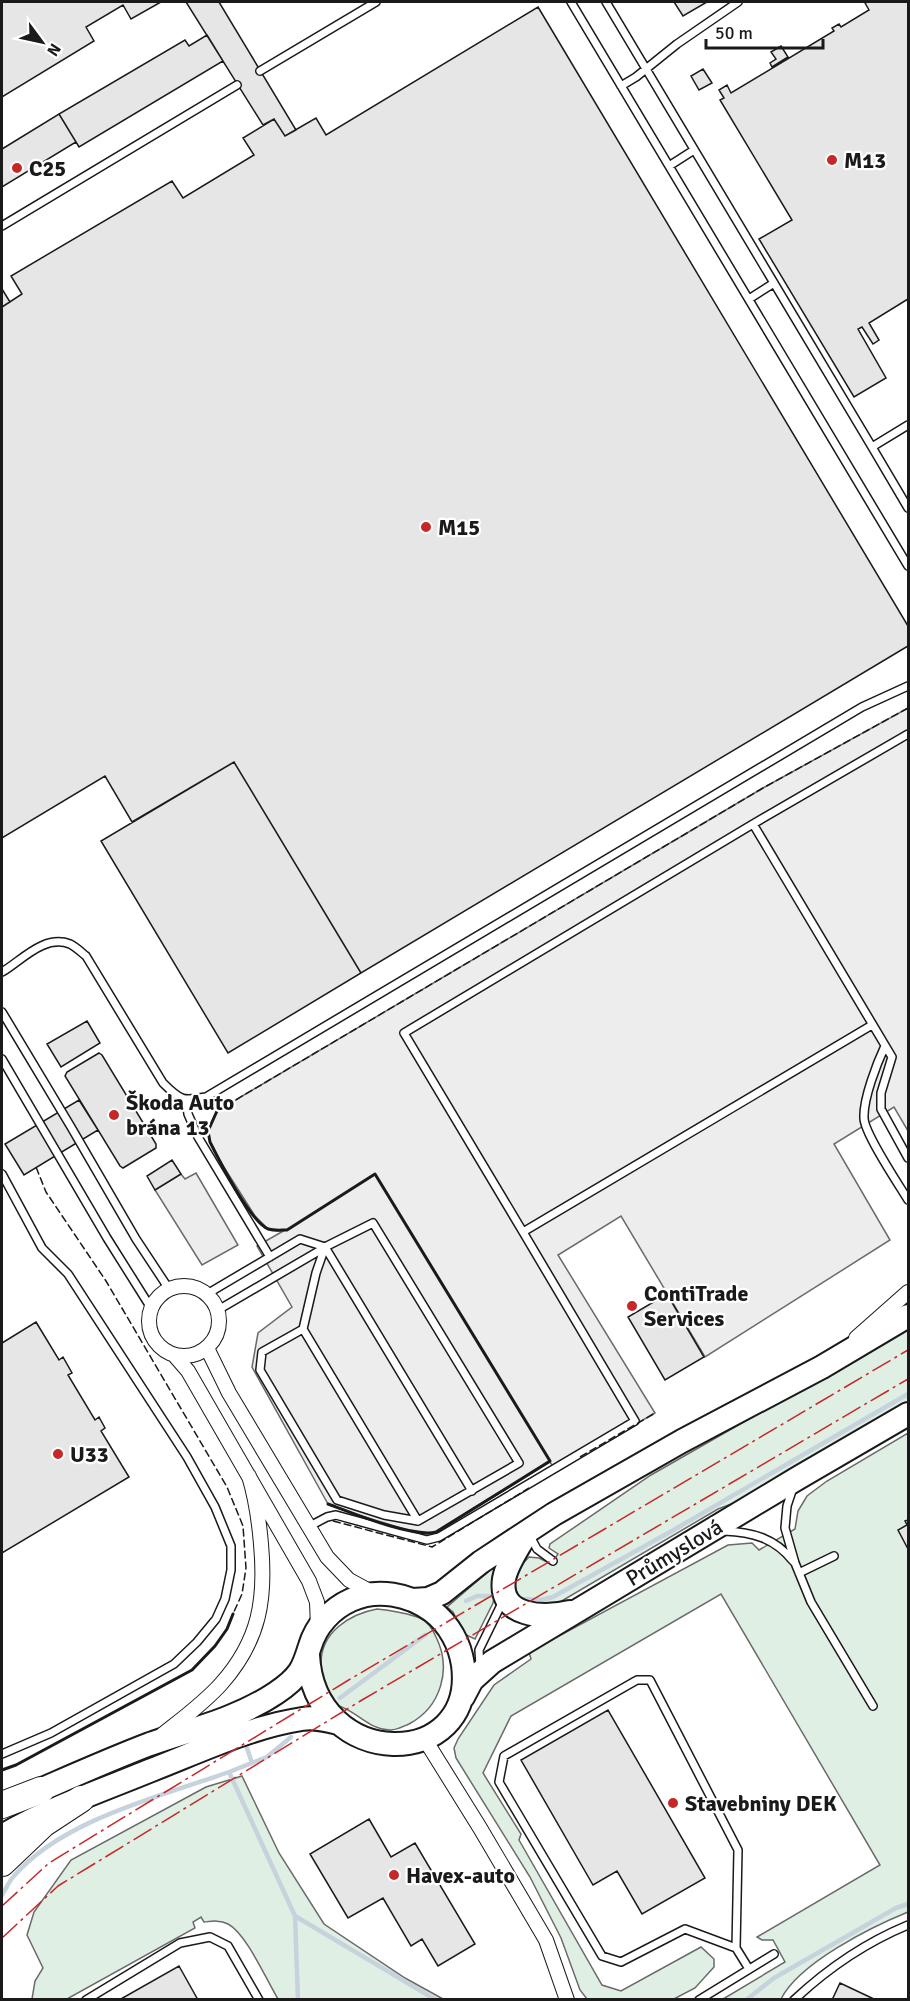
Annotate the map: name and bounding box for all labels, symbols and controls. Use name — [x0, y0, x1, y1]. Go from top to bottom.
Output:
north arrow — [12, 12, 72, 72]
scale bar — [706, 12, 823, 50]
text: 50 m — [715, 22, 753, 44]
text: N — [42, 40, 65, 60]
place label: M13 — [844, 147, 886, 174]
marker: M13 — [825, 153, 839, 167]
place label: C25 — [29, 155, 66, 182]
marker: C25 — [10, 161, 24, 175]
place label: M15 — [438, 514, 480, 541]
marker: M15 — [419, 520, 433, 534]
place label: Škoda Auto brána 13 — [126, 1089, 234, 1141]
marker: Škoda Auto brána 13 — [107, 1108, 121, 1122]
place label: ContiTrade Services — [644, 1280, 748, 1332]
marker: ContiTrade Services — [625, 1299, 639, 1313]
place label: U33 — [70, 1441, 109, 1468]
marker: U33 — [51, 1447, 65, 1461]
street label: Průmyslová — [621, 1513, 727, 1592]
place label: Stavebniny DEK — [685, 1790, 837, 1817]
marker: Stavebniny DEK — [666, 1796, 680, 1810]
place label: Havex-auto — [406, 1862, 515, 1889]
marker: Havex-auto — [387, 1868, 401, 1882]

